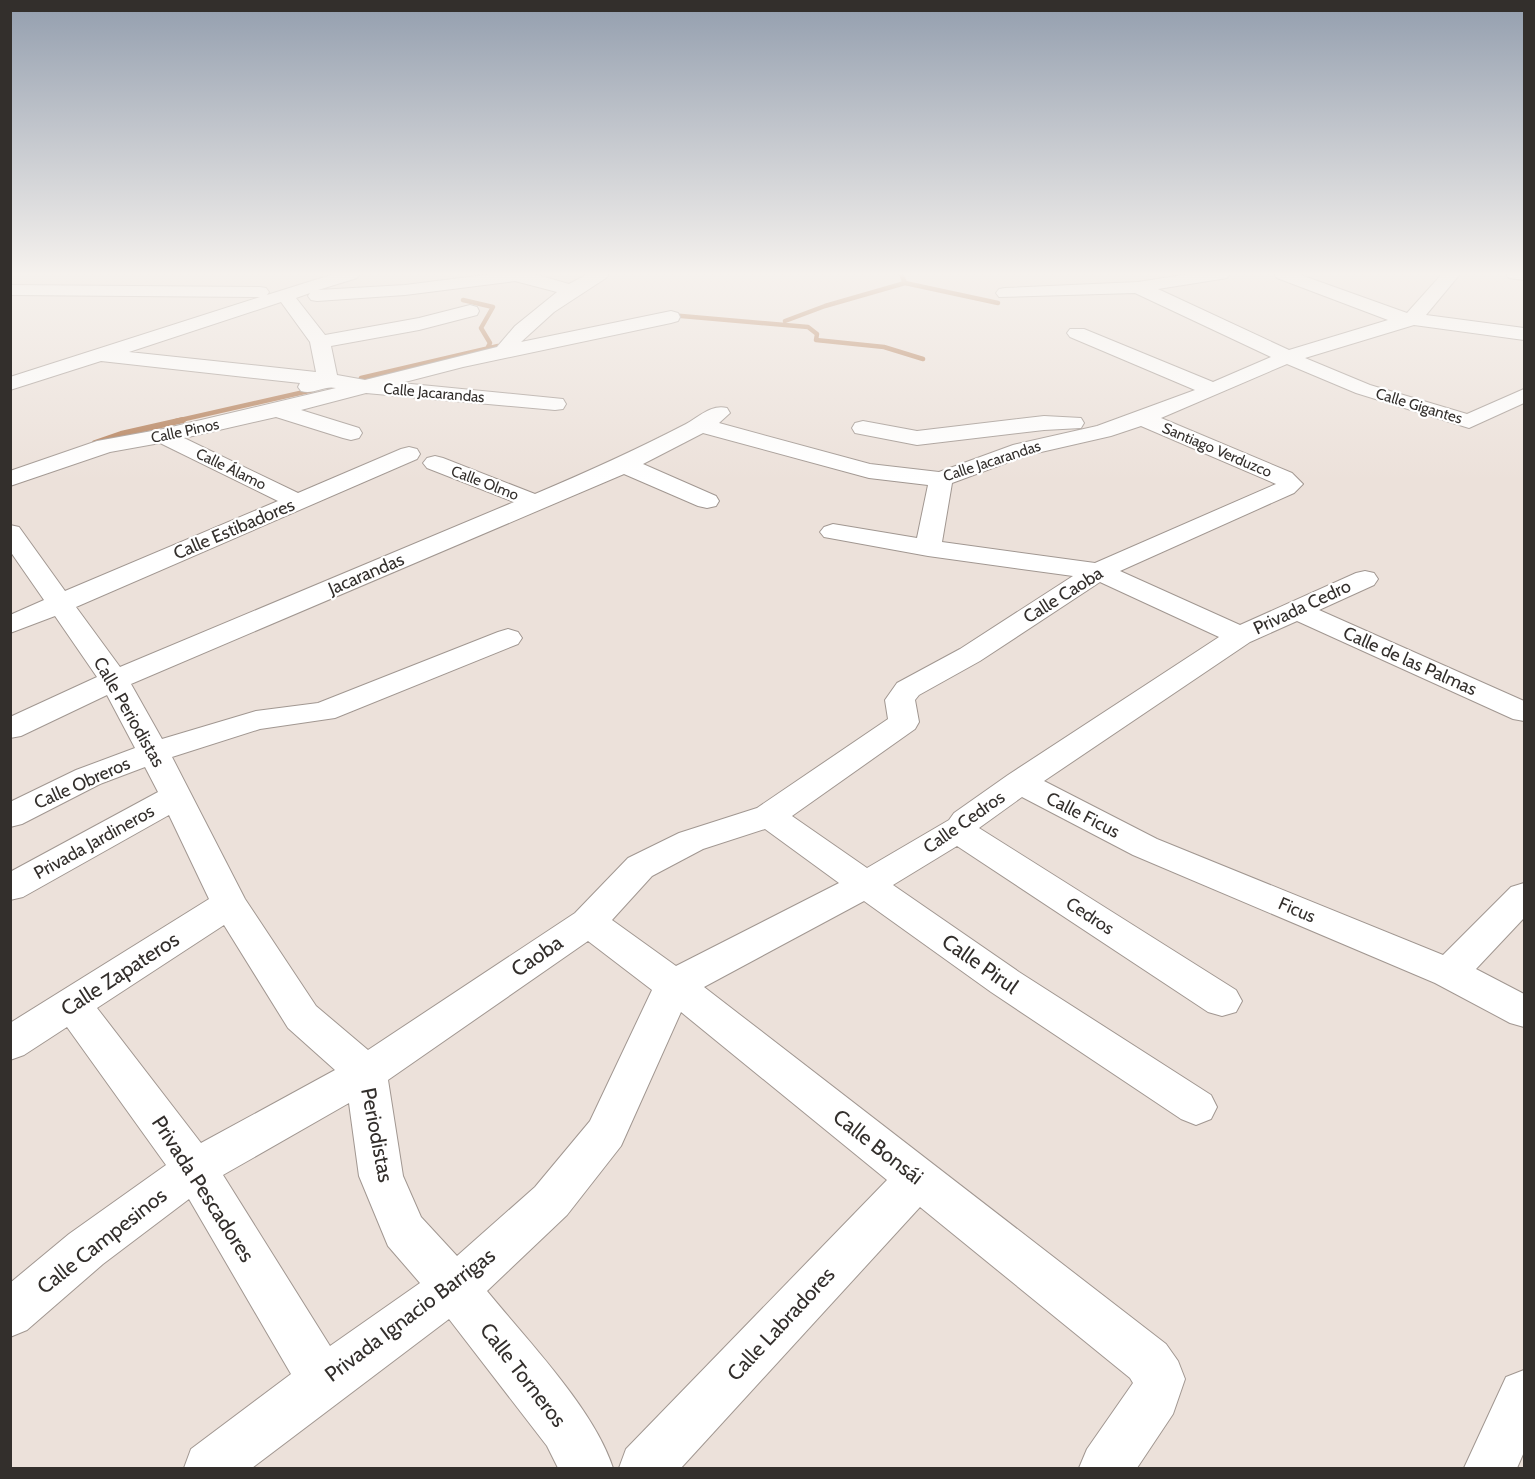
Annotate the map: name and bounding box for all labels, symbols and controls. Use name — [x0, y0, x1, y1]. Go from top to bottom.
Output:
street label: Calle Jacarandas — [383, 380, 485, 406]
street label: Calle Gigantes — [1374, 384, 1464, 428]
street label: Calle Pinos — [149, 415, 221, 447]
street label: Santiago Verduzco — [1160, 419, 1274, 481]
street label: Calle Jacarandas — [941, 437, 1043, 485]
street label: Calle Álamo — [193, 443, 269, 494]
street label: Calle Olmo — [449, 462, 521, 504]
street label: Calle Estibadores — [170, 494, 298, 564]
street label: Jacarandas — [324, 548, 407, 600]
street label: Calle Caoba — [1019, 562, 1107, 628]
street label: Privada Cedro — [1250, 575, 1354, 639]
street label: Calle de las Palmas — [1340, 622, 1480, 700]
street label: Calle Periodistas — [89, 653, 169, 771]
street label: Calle Obreros — [31, 752, 133, 814]
street label: Calle Cedros — [919, 786, 1009, 858]
street label: Calle Ficus — [1043, 787, 1123, 843]
street label: Privada Jardineros — [30, 800, 158, 884]
street label: Cedros — [1062, 892, 1118, 940]
street label: Ficus — [1275, 892, 1319, 928]
street label: Calle Zapateros — [56, 926, 184, 1021]
street label: Calle Pirul — [937, 928, 1023, 999]
street label: Caoba — [506, 929, 567, 982]
street label: Periodistas — [356, 1086, 399, 1185]
street label: Calle Bonsái — [828, 1104, 928, 1190]
street label: Privada Pescadores — [147, 1111, 260, 1267]
street label: Calle Campesinos — [32, 1182, 172, 1299]
street label: Privada Ignacio Barrigas — [320, 1242, 500, 1387]
street label: Calle Labradores — [722, 1261, 840, 1386]
street label: Calle Torneros — [475, 1318, 572, 1432]

